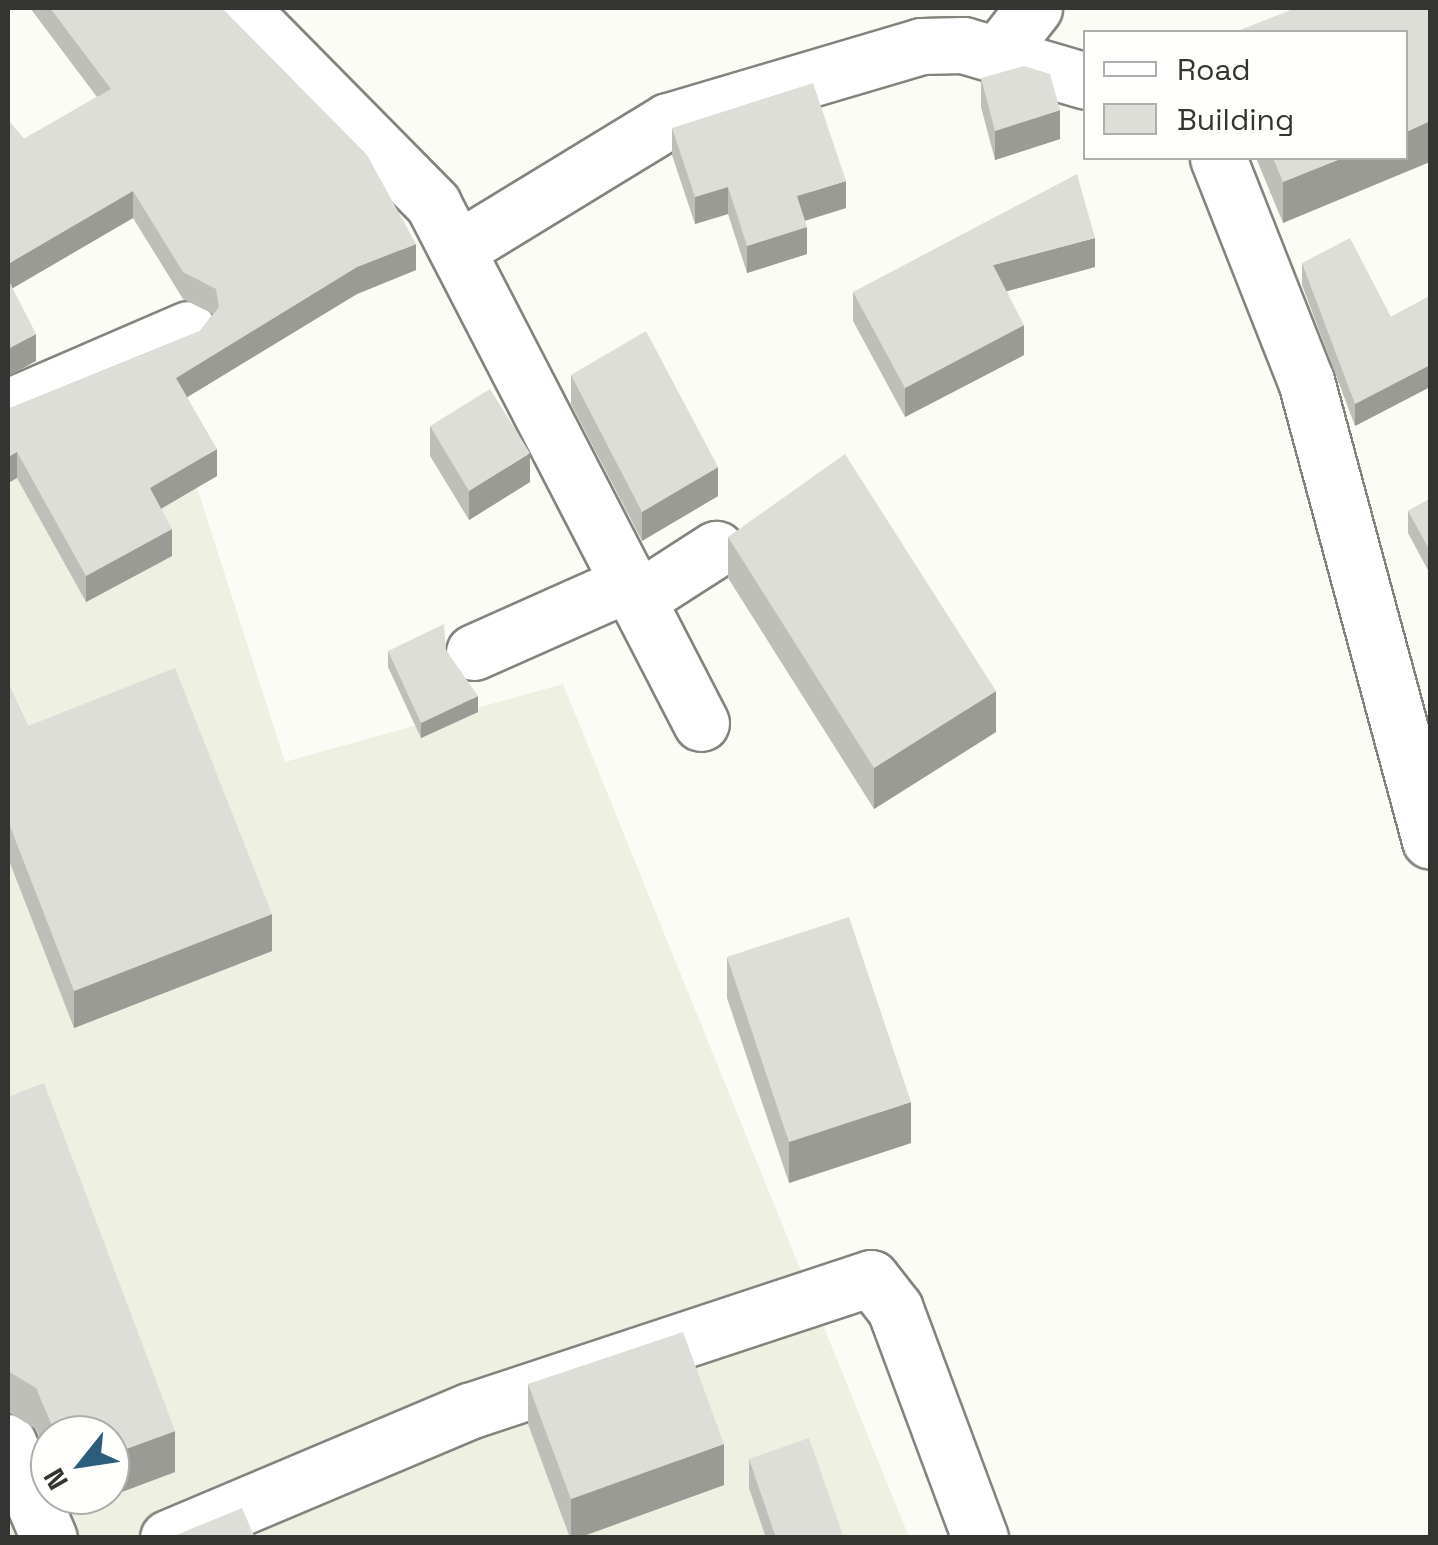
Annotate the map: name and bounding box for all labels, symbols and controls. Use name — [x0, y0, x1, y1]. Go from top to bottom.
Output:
legend — [1083, 30, 1408, 160]
text: Road — [1177, 50, 1251, 89]
text: Building — [1177, 100, 1294, 139]
north arrow — [30, 1415, 130, 1515]
text: N — [35, 1462, 76, 1496]

